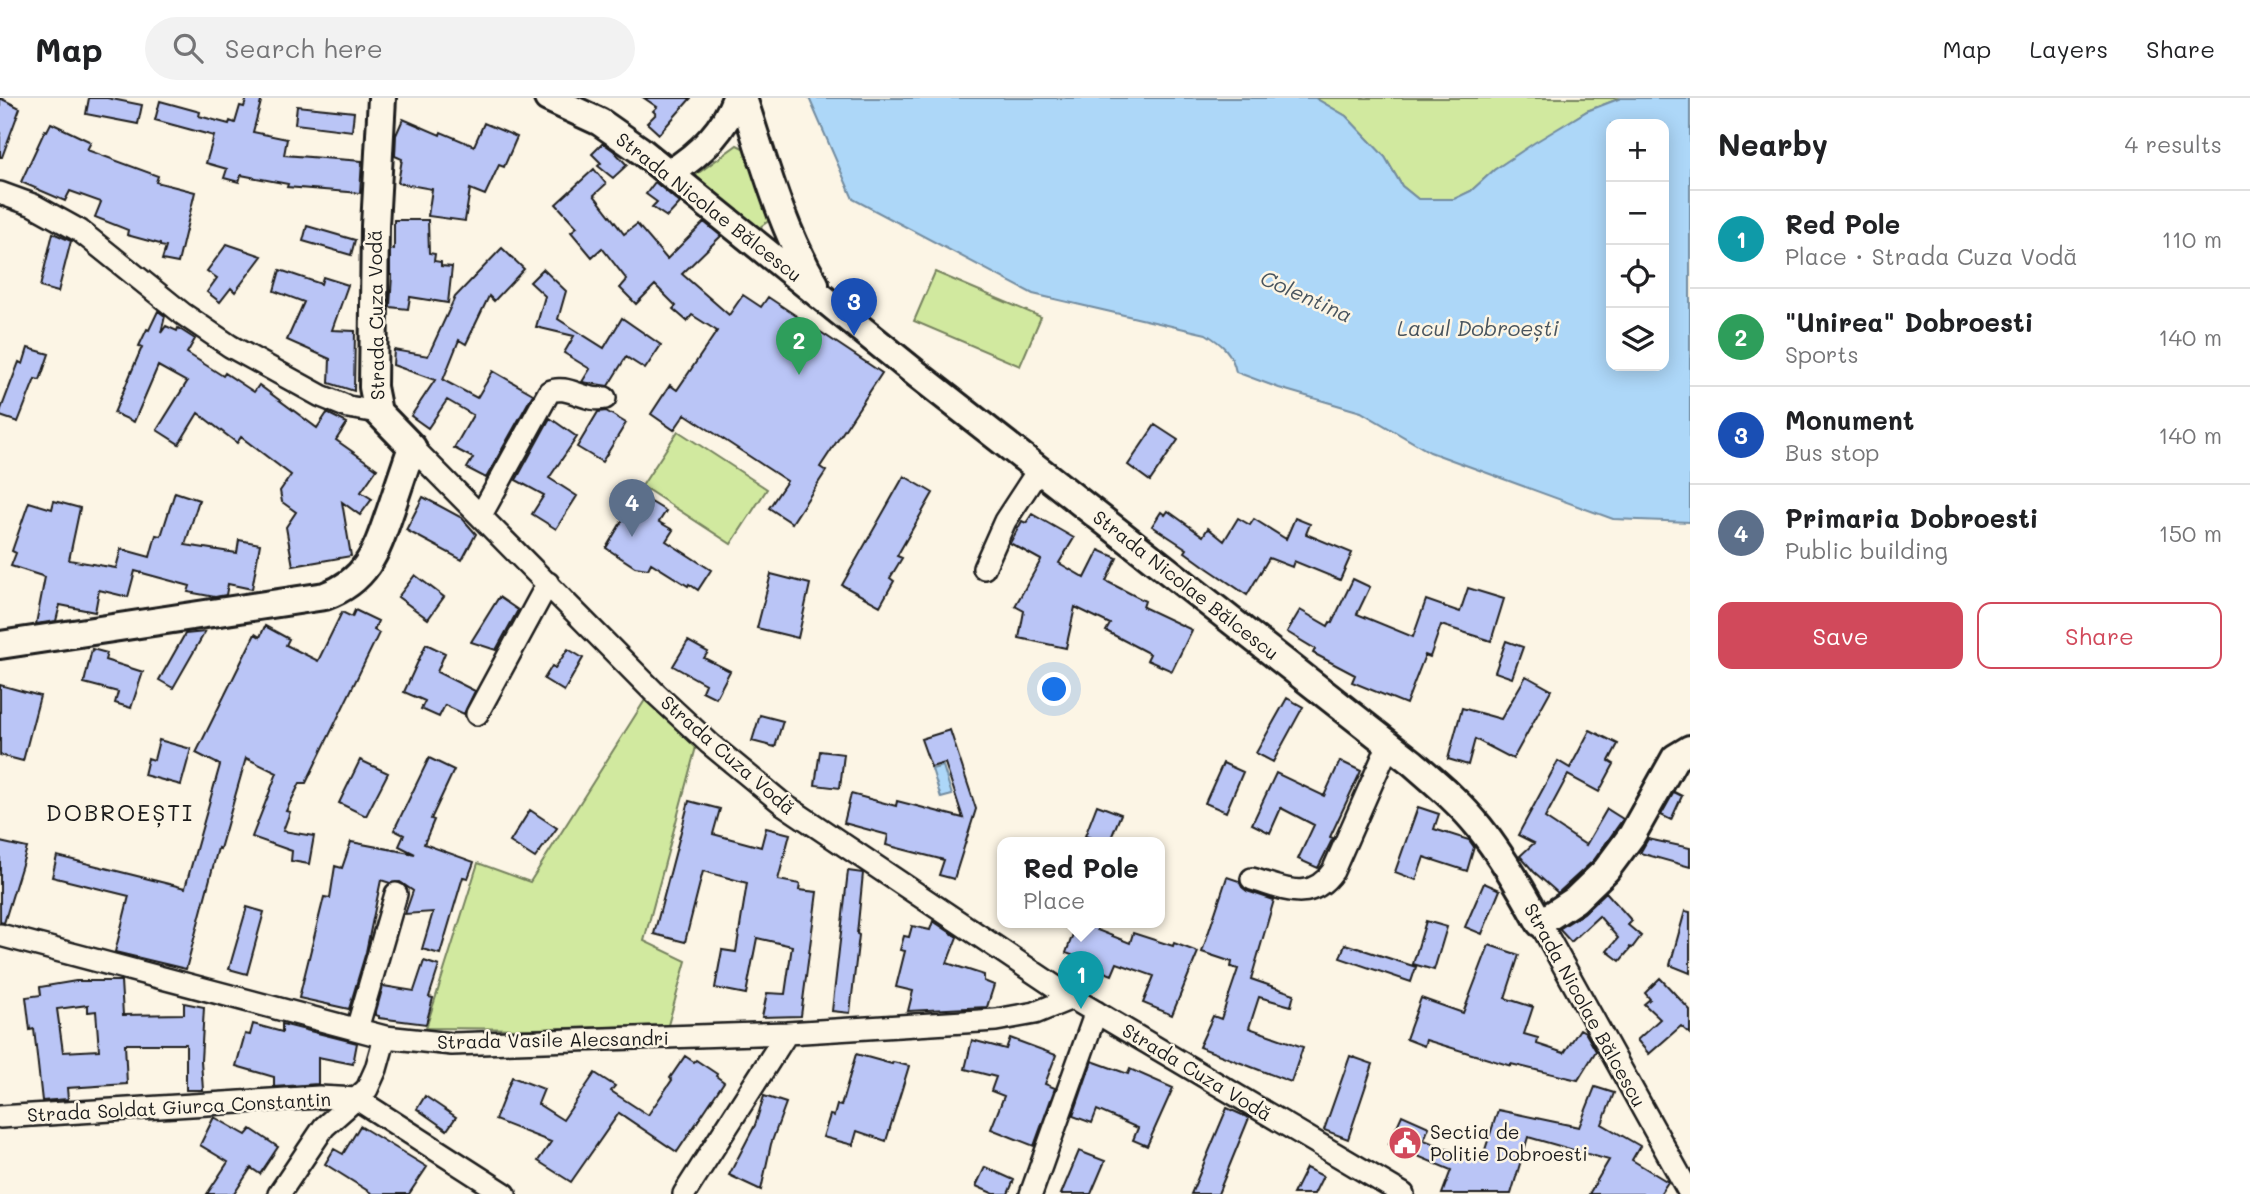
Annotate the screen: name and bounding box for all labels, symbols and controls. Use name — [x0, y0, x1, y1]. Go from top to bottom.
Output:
search box — [145, 17, 635, 80]
text: Map — [35, 27, 103, 70]
icon: search — [169, 29, 207, 67]
text: Search here — [225, 31, 383, 65]
text: Map — [1943, 33, 1991, 64]
text: Layers — [2029, 33, 2108, 64]
text: Share — [2146, 33, 2215, 64]
map controls — [1606, 119, 1669, 371]
button: + — [1606, 119, 1669, 182]
text: Nearby — [1718, 124, 1828, 164]
street label: Strada Nicolae Bălcescu — [611, 126, 807, 287]
text: 4 results — [2125, 129, 2222, 159]
button: − — [1606, 182, 1669, 245]
text: Red Pole — [1785, 207, 1900, 241]
text: 1 — [1736, 224, 1746, 254]
text: 110 m — [2162, 224, 2222, 254]
street label: Strada Cuza Vodă — [362, 230, 389, 400]
text: Place · Strada Cuza Vodă — [1785, 241, 2078, 271]
button: locate — [1606, 245, 1669, 308]
water label: Colentina — [1256, 263, 1357, 328]
pin: 3 — [831, 278, 877, 336]
text: "Unirea" Dobroesti — [1785, 305, 2033, 339]
button: layers — [1606, 308, 1669, 371]
water label: Lacul Dobroești — [1397, 314, 1560, 342]
pin: 2 — [776, 317, 822, 375]
text: 2 — [1735, 322, 1747, 352]
text: 140 m — [2158, 322, 2222, 352]
text: Sports — [1785, 339, 1859, 369]
text: Monument — [1785, 403, 1914, 437]
text: 3 — [1734, 420, 1748, 450]
text: 140 m — [2158, 420, 2222, 450]
text: Bus stop — [1785, 437, 1880, 467]
pin: 4 — [609, 479, 655, 537]
text: Primaria Dobroesti — [1785, 501, 2039, 535]
street label: Strada Nicolae Bălcescu — [1088, 504, 1284, 665]
text: 4 — [1734, 518, 1748, 548]
text: 150 m — [2158, 518, 2222, 548]
text: Public building — [1785, 535, 1948, 565]
button: Save — [1718, 602, 1963, 669]
button: Share — [1977, 602, 2222, 669]
your location — [1037, 672, 1071, 706]
street label: Strada Cuza Vodă — [656, 689, 801, 820]
district label: DOBROEȘTI — [46, 797, 194, 828]
popup — [997, 837, 1165, 928]
text: Red Pole — [1023, 851, 1139, 885]
text: Place — [1023, 885, 1085, 915]
street label: Strada Nicolae Bălcescu — [1519, 898, 1652, 1111]
pin: 1 — [1058, 951, 1104, 1009]
street label: Strada Cuza Vodă — [1118, 1017, 1277, 1126]
street label: Strada Vasile Alecsandri — [437, 1025, 669, 1054]
street label: Strada Soldat Giurca Constantin — [26, 1086, 332, 1127]
place label: Sectia de Politie Dobroesti — [1430, 1119, 1588, 1166]
public building icon: Sectia de Politie Dobroesti — [1386, 1124, 1424, 1162]

